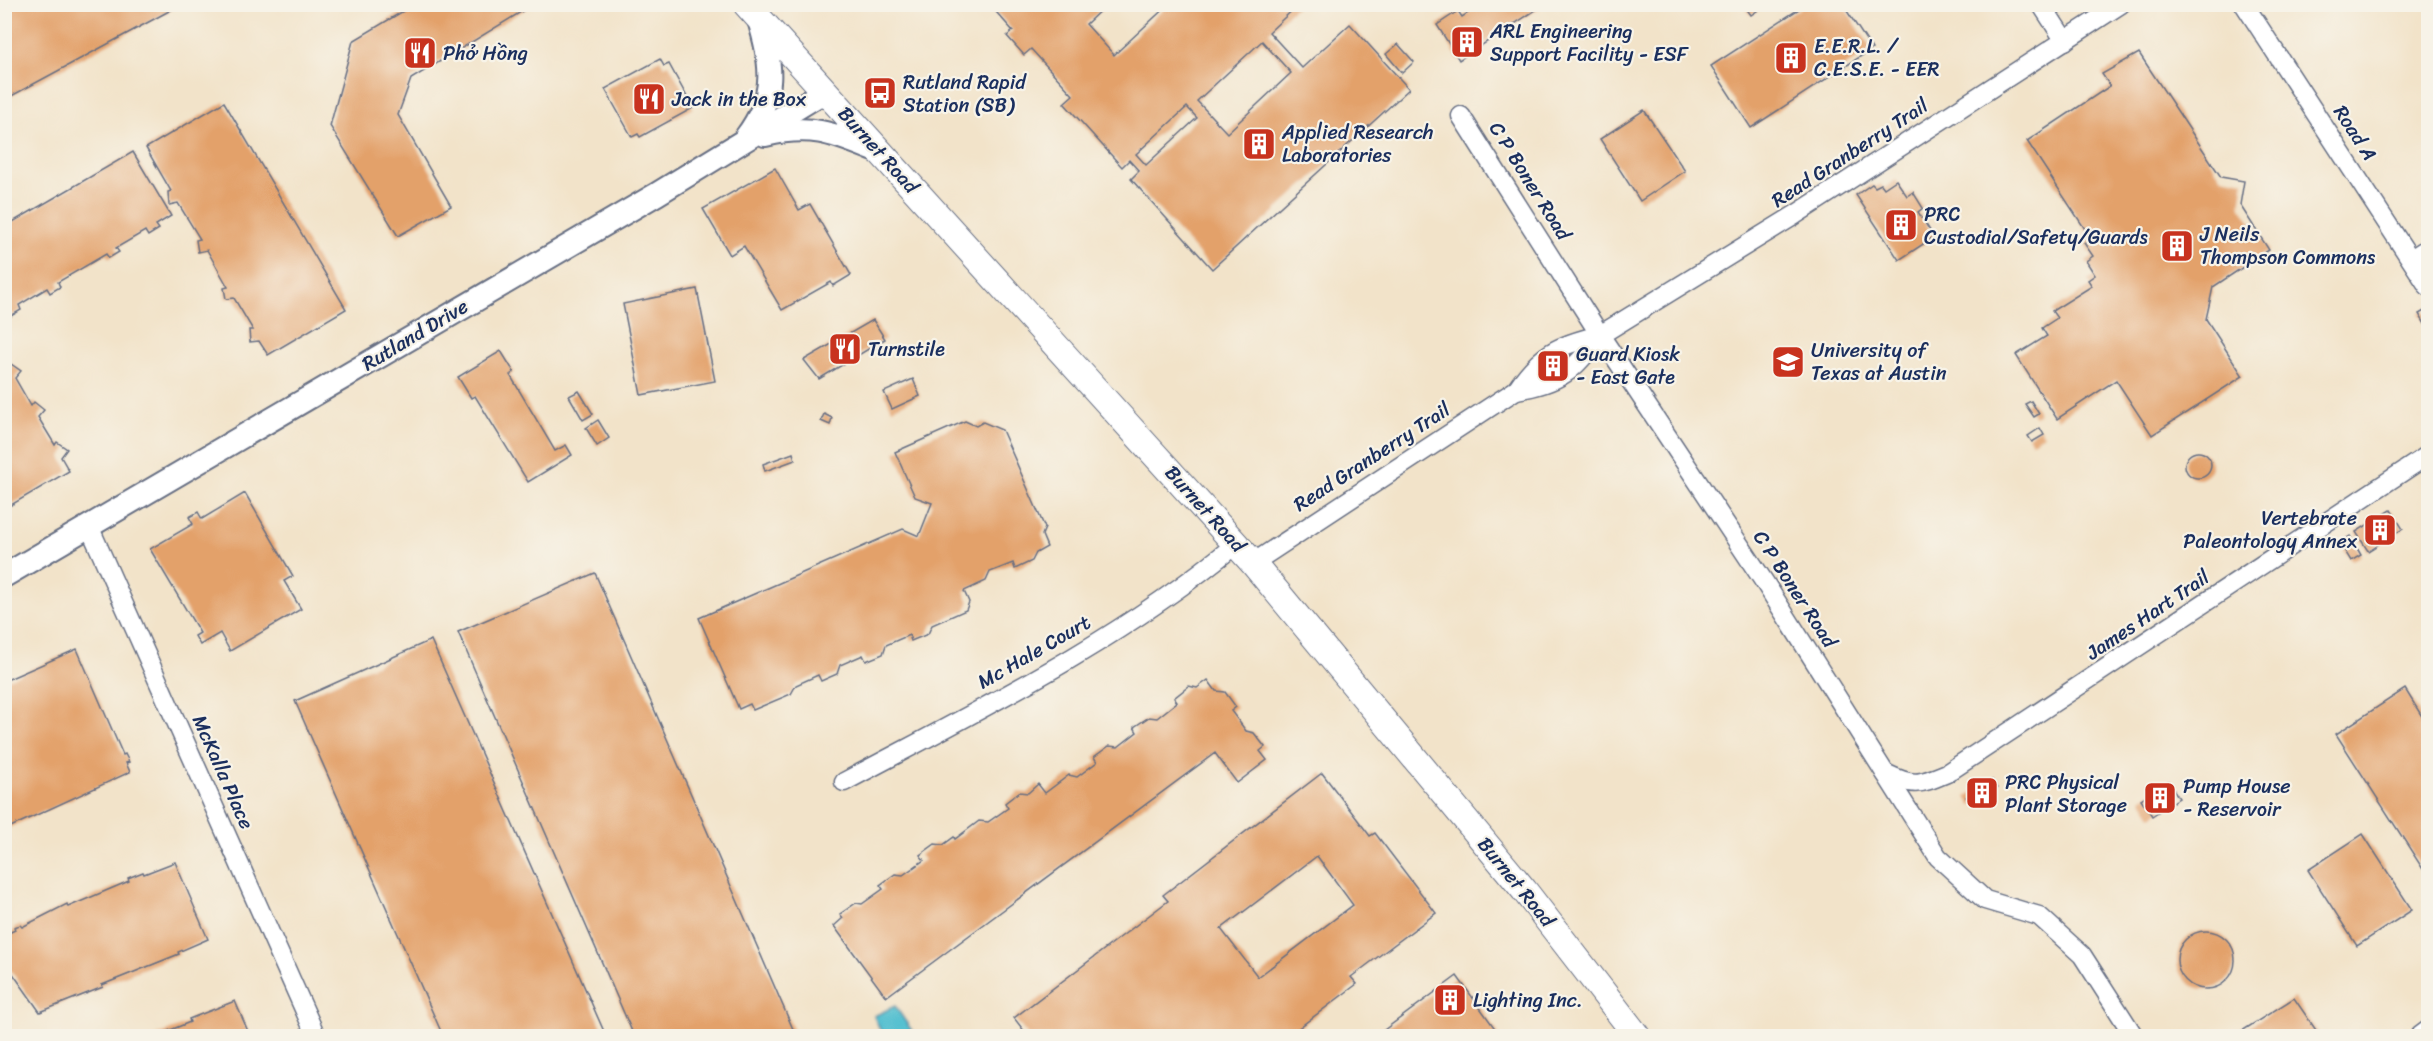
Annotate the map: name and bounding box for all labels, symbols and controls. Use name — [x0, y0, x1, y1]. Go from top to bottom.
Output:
place label: ARL Engineering Support Facility - ESF — [1489, 14, 1690, 72]
building icon: ARL Engineering Support Facility - ESF — [1449, 24, 1485, 60]
place label: E.E.R.L. / C.E.S.E. - EER — [1814, 29, 1939, 87]
restaurant icon: Phở Hồng — [402, 35, 438, 71]
place label: Phở Hồng — [443, 36, 528, 71]
building icon: E.E.R.L. / C.E.S.E. - EER — [1773, 40, 1809, 76]
place label: Rutland Rapid Station (SB) — [903, 65, 1027, 123]
bus stop icon: Rutland Rapid Station (SB) — [862, 75, 898, 111]
restaurant icon: Jack in the Box — [631, 81, 667, 117]
place label: Jack in the Box — [671, 82, 807, 117]
street label: Read Granberry Trail — [1764, 89, 1936, 217]
street label: Burnet Road — [829, 98, 928, 203]
street label: Road A — [2324, 98, 2386, 168]
place label: Applied Research Laboratories — [1281, 115, 1433, 173]
street label: C P Boner Road — [1479, 115, 1581, 249]
building icon: Applied Research Laboratories — [1241, 126, 1277, 162]
place label: PRC Custodial/Safety/Guards — [1924, 197, 2149, 255]
building icon: PRC Custodial/Safety/Guards — [1883, 207, 1919, 243]
place label: J Neils Thompson Commons — [2199, 217, 2376, 275]
building icon: J Neils Thompson Commons — [2159, 228, 2195, 264]
street label: Rutland Drive — [355, 289, 475, 381]
restaurant icon: Turnstile — [827, 331, 863, 367]
place label: Turnstile — [868, 332, 945, 367]
place label: University of Texas at Austin — [1811, 333, 1947, 391]
place label: Guard Kiosk - East Gate — [1576, 337, 1680, 395]
school or university icon: University of Texas at Austin — [1770, 344, 1806, 380]
building icon: Guard Kiosk - East Gate — [1535, 348, 1571, 384]
street label: Read Granberry Trail — [1286, 393, 1458, 521]
street label: Burnet Road — [1156, 457, 1255, 562]
place label: Vertebrate Paleontology Annex — [2183, 501, 2358, 559]
building icon: Vertebrate Paleontology Annex — [2362, 512, 2398, 548]
street label: C P Boner Road — [1744, 523, 1847, 656]
street label: James Hart Trail — [2078, 560, 2217, 670]
street label: Mc Hale Court — [971, 605, 1098, 699]
street label: McKalla Place — [182, 709, 264, 835]
place label: PRC Physical Plant Storage — [2005, 765, 2127, 823]
place label: Pump House - Reservoir — [2183, 769, 2291, 827]
building icon: PRC Physical Plant Storage — [1964, 775, 2000, 811]
building icon: Pump House - Reservoir — [2142, 780, 2178, 816]
street label: Burnet Road — [1468, 829, 1565, 936]
building icon: Lighting Inc. — [1432, 982, 1468, 1018]
place label: Lighting Inc. — [1473, 983, 1583, 1018]

